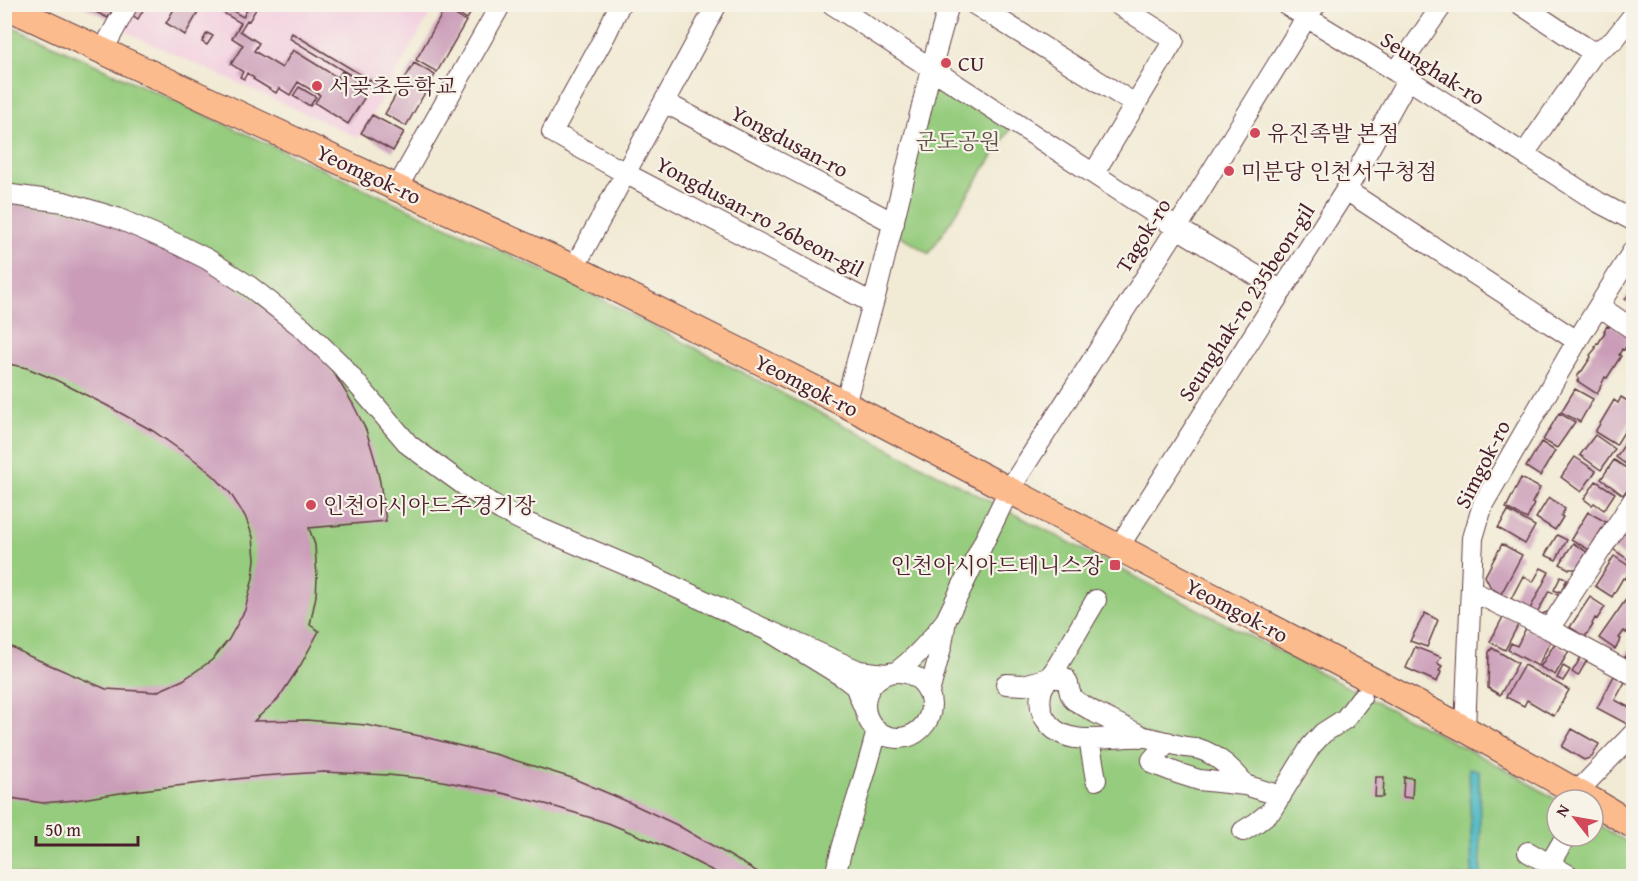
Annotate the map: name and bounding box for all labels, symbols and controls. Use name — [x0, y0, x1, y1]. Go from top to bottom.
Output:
street label: Seunghak-ro — [1375, 23, 1491, 113]
place label: CU — [958, 47, 984, 79]
marker: CU — [939, 56, 953, 70]
place label: 서곶초등학교 — [329, 70, 457, 102]
marker: 서곶초등학교 — [310, 79, 324, 93]
street label: Yongdusan-ro — [726, 97, 854, 185]
place label: 유진족발 본점 — [1267, 117, 1399, 149]
park label: 군도공원 — [915, 125, 1001, 157]
marker: 유진족발 본점 — [1248, 126, 1262, 140]
street label: Yeomgok-ro — [311, 136, 427, 212]
street label: Yongdusan-ro 26beon-gil — [650, 148, 870, 284]
place label: 미분당 인천서구청점 — [1241, 155, 1437, 187]
marker: 미분당 인천서구청점 — [1222, 164, 1236, 178]
street label: Tagok-ro — [1108, 191, 1178, 279]
street label: Seunghak-ro 235beon-gil — [1170, 197, 1322, 407]
street label: Yeomgok-ro — [750, 345, 864, 425]
street label: Simgok-ro — [1446, 414, 1518, 514]
place label: 인천아시아드주경기장 — [323, 489, 536, 521]
marker: 인천아시아드주경기장 — [304, 498, 318, 512]
place label: 인천아시아드테니스장 — [890, 549, 1104, 581]
marker: 인천아시아드테니스장 — [1108, 558, 1122, 572]
street label: Yeomgok-ro — [1180, 570, 1294, 650]
north arrow — [1545, 788, 1605, 848]
text: N — [1549, 799, 1575, 821]
scale bar — [36, 809, 138, 847]
text: 50 m — [45, 816, 81, 843]

